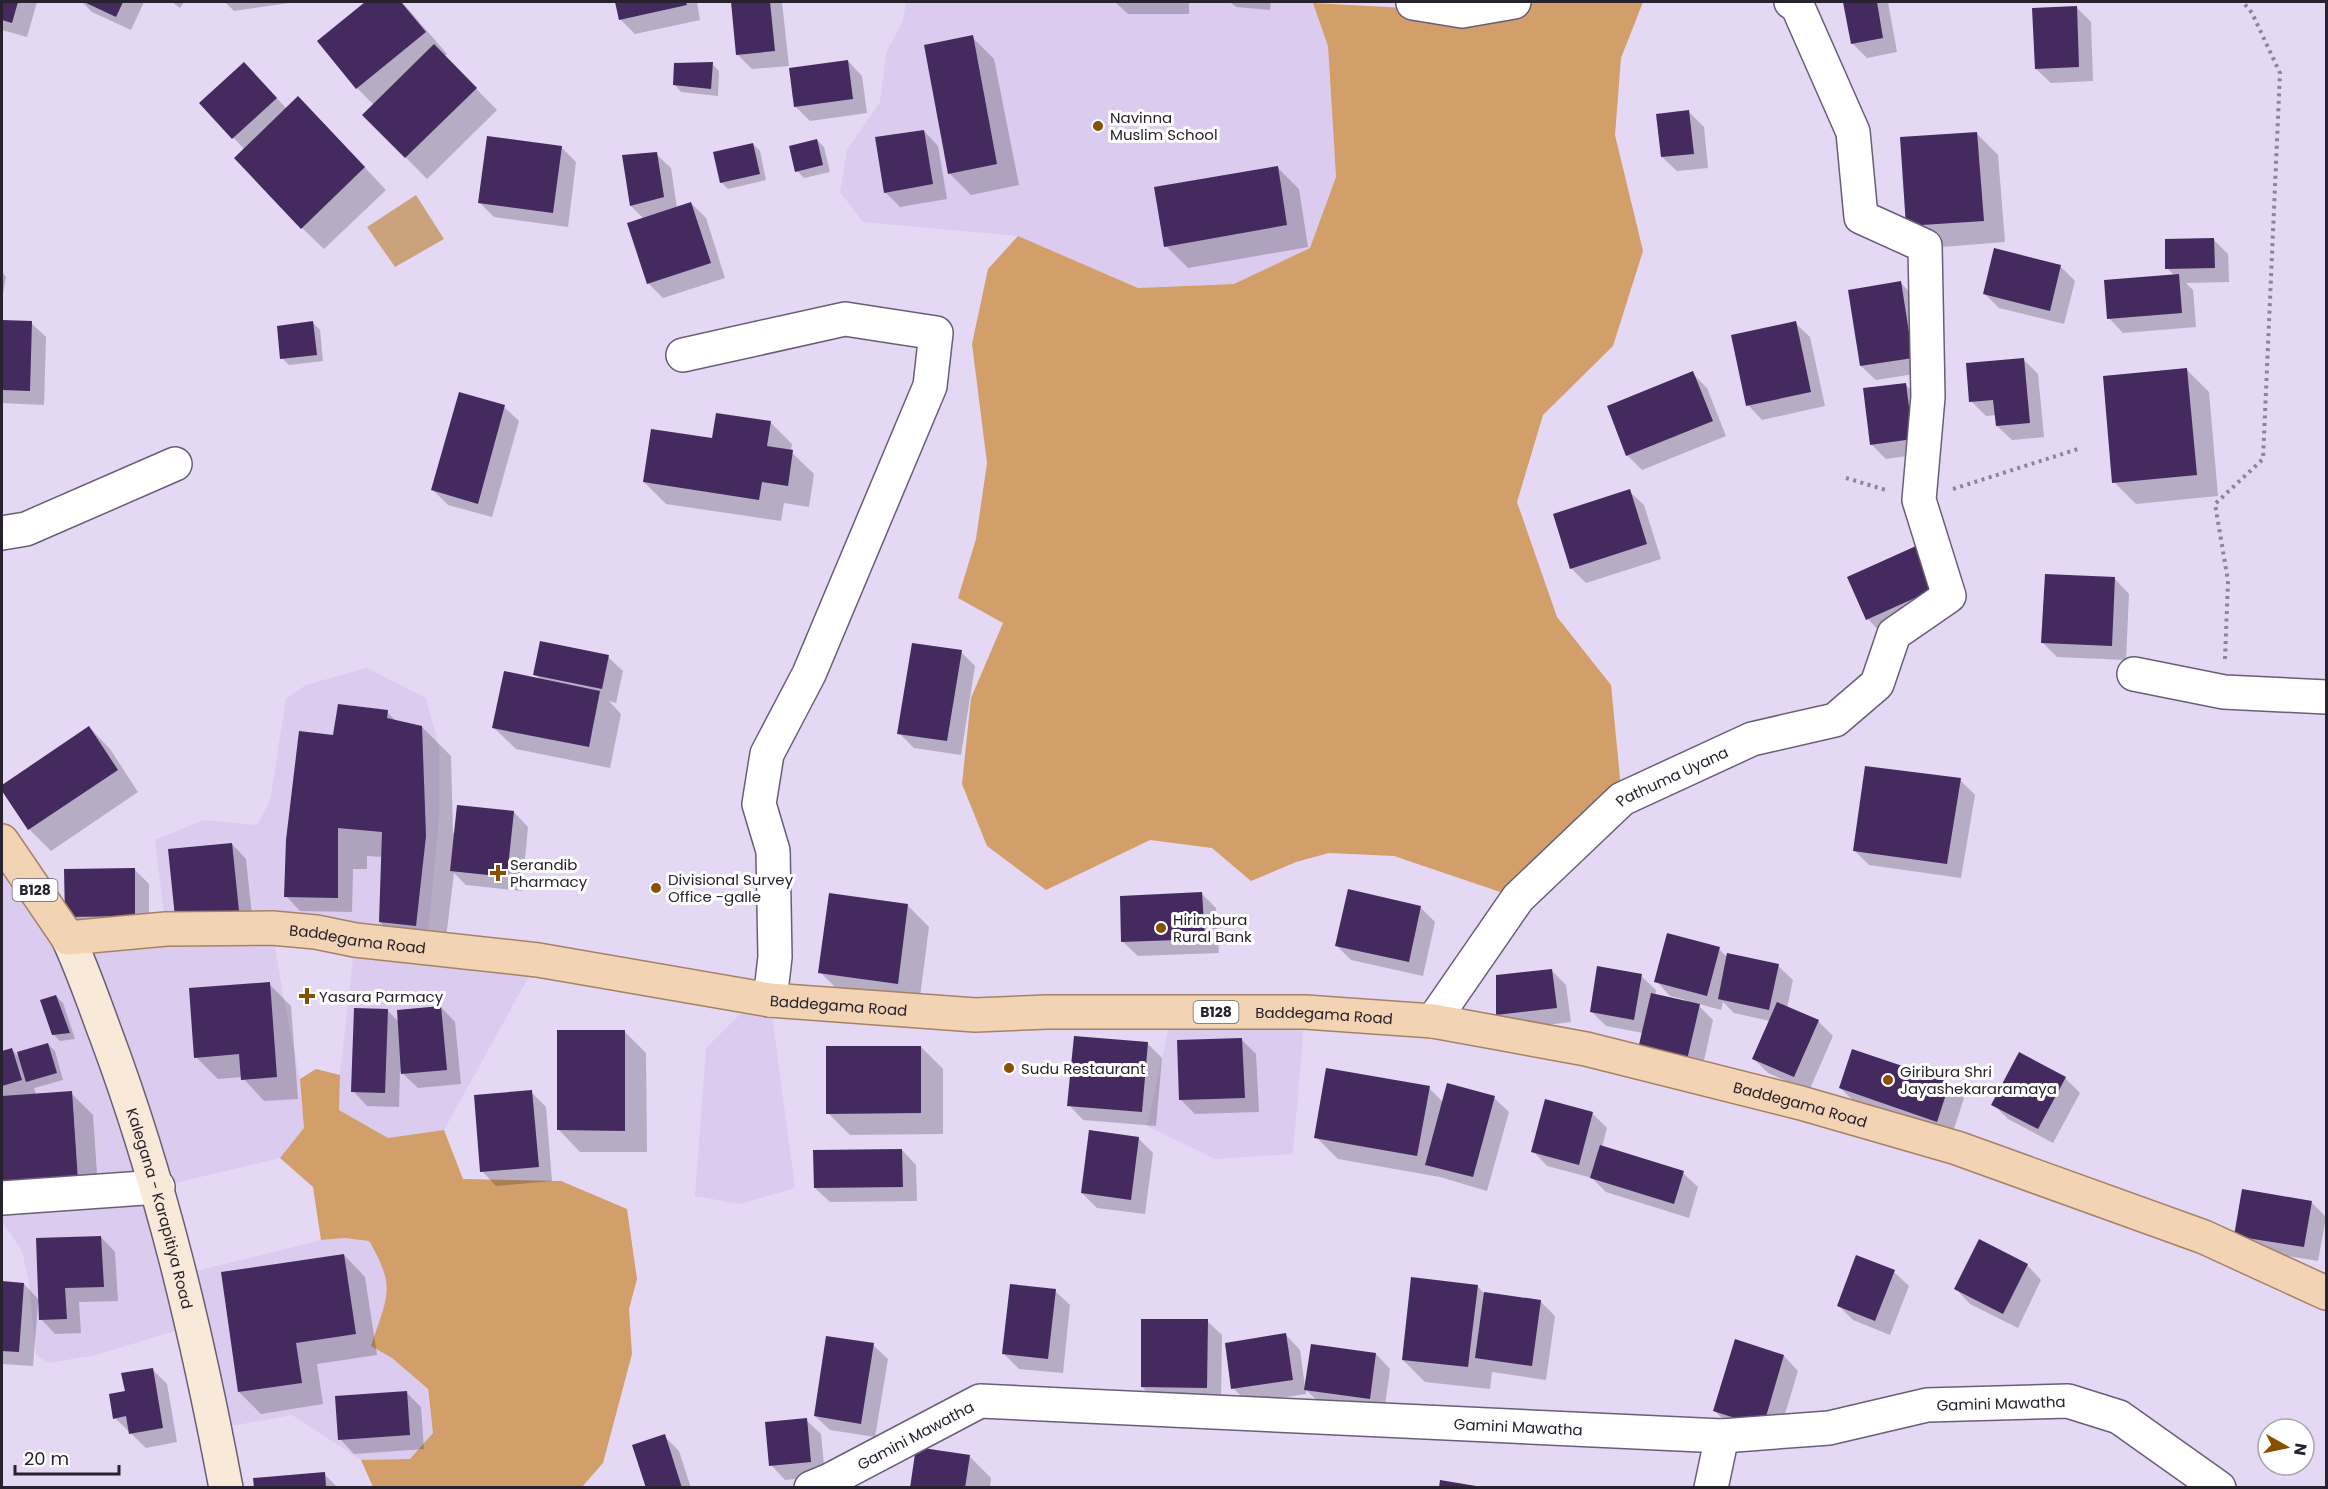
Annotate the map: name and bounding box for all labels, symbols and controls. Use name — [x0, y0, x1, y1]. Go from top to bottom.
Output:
place label: Navinna Muslim School — [1110, 107, 1218, 145]
marker: Navinna Muslim School — [1091, 119, 1105, 133]
street label: Pathuma Uyana — [1610, 741, 1731, 811]
place label: Serandib Pharmacy — [510, 854, 588, 892]
marker: Serandib Pharmacy — [491, 866, 505, 880]
place label: Divisional Survey Office -galle — [668, 869, 794, 907]
road number: B128 — [12, 879, 57, 901]
marker: Divisional Survey Office -galle — [649, 881, 663, 895]
place label: Hirimbura Rural Bank — [1173, 909, 1252, 947]
street label: Baddegama Road — [288, 919, 427, 958]
marker: Hirimbura Rural Bank — [1154, 921, 1168, 935]
place label: Yasara Parmacy — [319, 986, 444, 1007]
marker: Yasara Parmacy — [300, 989, 314, 1003]
street label: Baddegama Road — [769, 990, 908, 1021]
road number: B128 — [1194, 1001, 1238, 1023]
street label: Baddegama Road — [1255, 1001, 1394, 1029]
place label: Sudu Restaurant — [1021, 1058, 1145, 1079]
marker: Sudu Restaurant — [1002, 1061, 1016, 1075]
place label: Giribura Shri Jayashekararamaya — [1900, 1061, 2057, 1099]
marker: Giribura Shri Jayashekararamaya — [1881, 1073, 1895, 1087]
street label: Baddegama Road — [1731, 1076, 1870, 1132]
street label: Kalegana - Karapitiya Road — [122, 1105, 198, 1311]
street label: Gamini Mawatha — [1936, 1391, 2066, 1415]
street label: Gamini Mawatha — [853, 1396, 977, 1474]
street label: Gamini Mawatha — [1453, 1413, 1583, 1440]
north arrow — [2256, 1417, 2316, 1477]
scale bar — [15, 1438, 118, 1476]
text: N — [2288, 1442, 2313, 1457]
text: 20 m — [24, 1446, 69, 1471]

